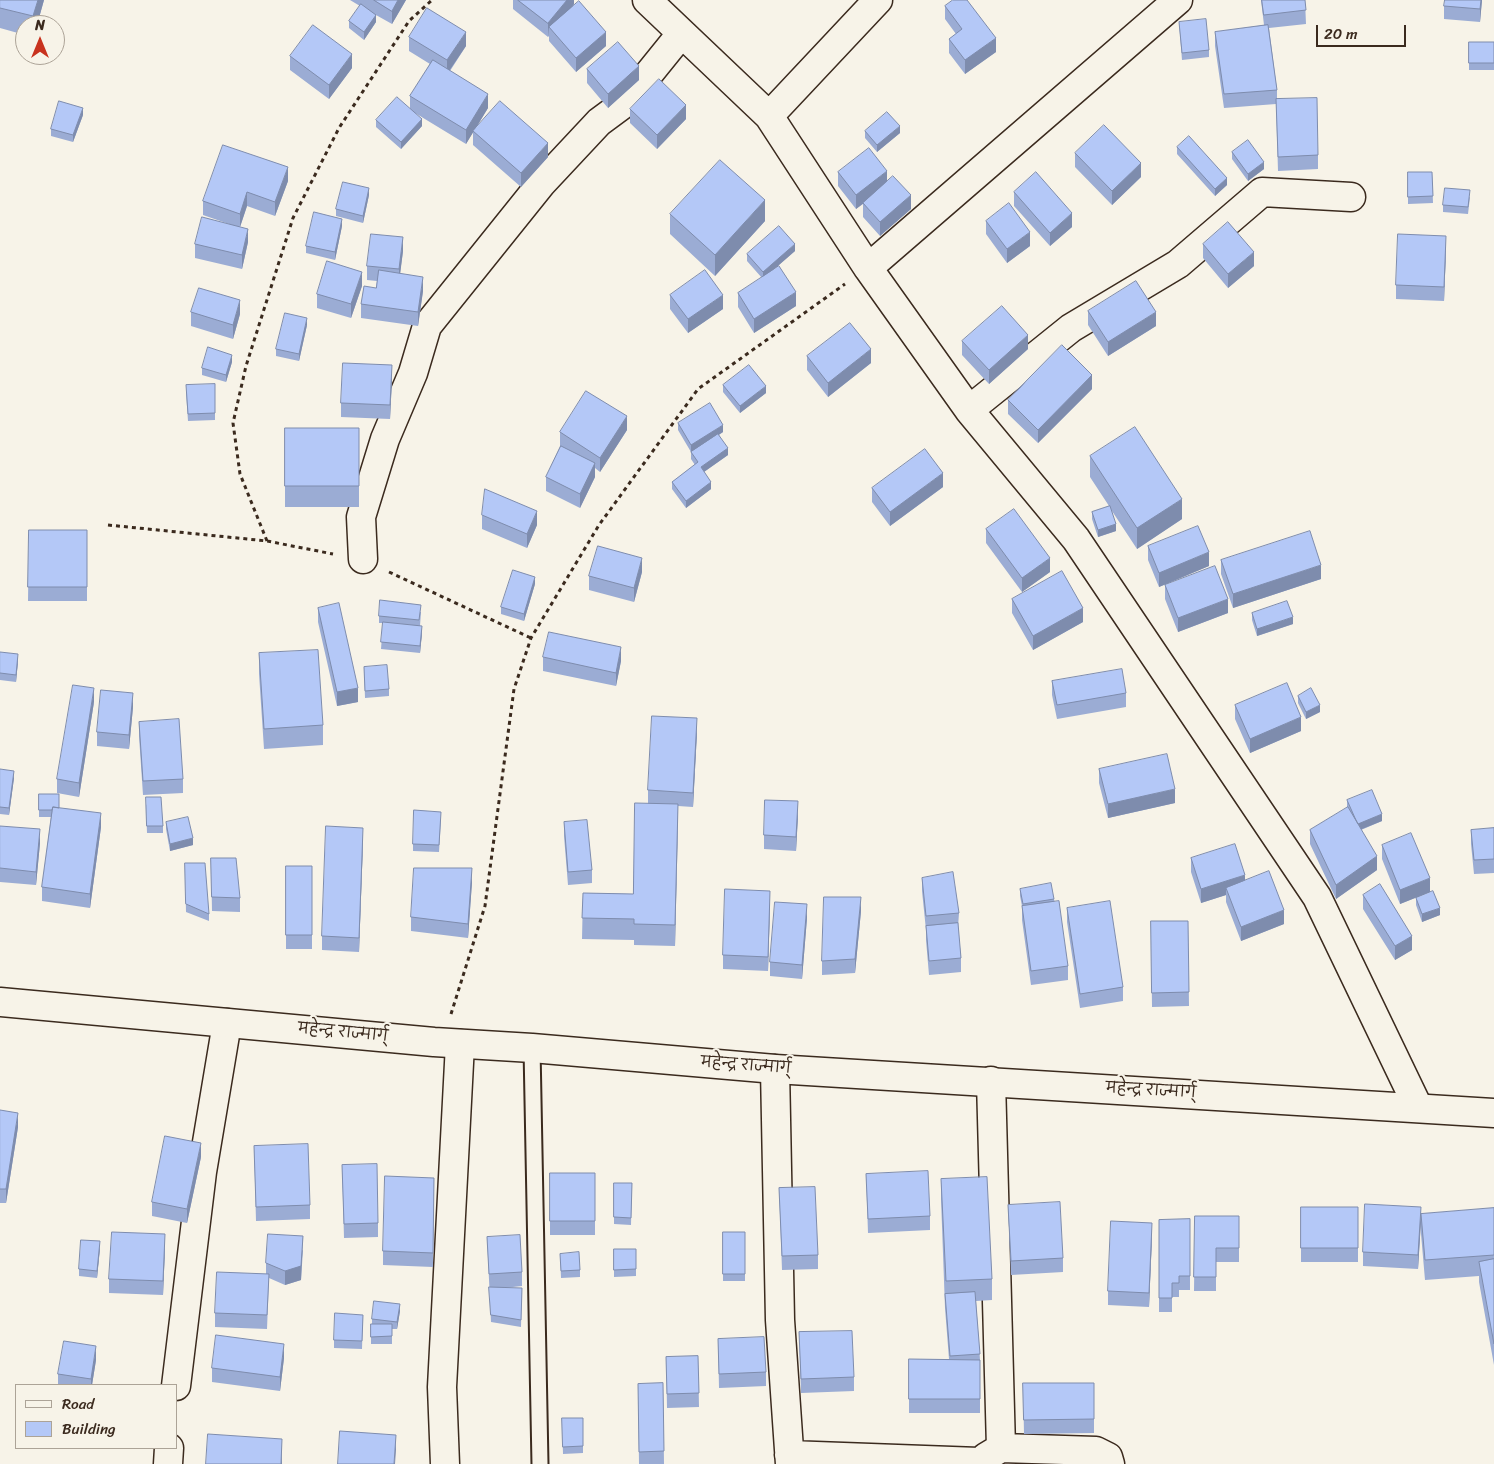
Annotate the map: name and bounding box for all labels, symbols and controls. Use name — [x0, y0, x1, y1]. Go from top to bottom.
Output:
text: N — [35, 13, 45, 38]
north arrow — [15, 15, 65, 65]
scale bar — [1319, 15, 1409, 47]
text: 20 m — [1324, 21, 1358, 47]
street label: महेन्द्र राज्मार्ग् — [297, 1020, 389, 1046]
street label: महेन्द्र राज्मार्ग् — [700, 1054, 792, 1078]
street label: महेन्द्र राज्मार्ग् — [1105, 1080, 1197, 1102]
legend — [15, 1384, 178, 1449]
text: Road — [62, 1391, 94, 1417]
text: Building — [62, 1416, 116, 1442]

